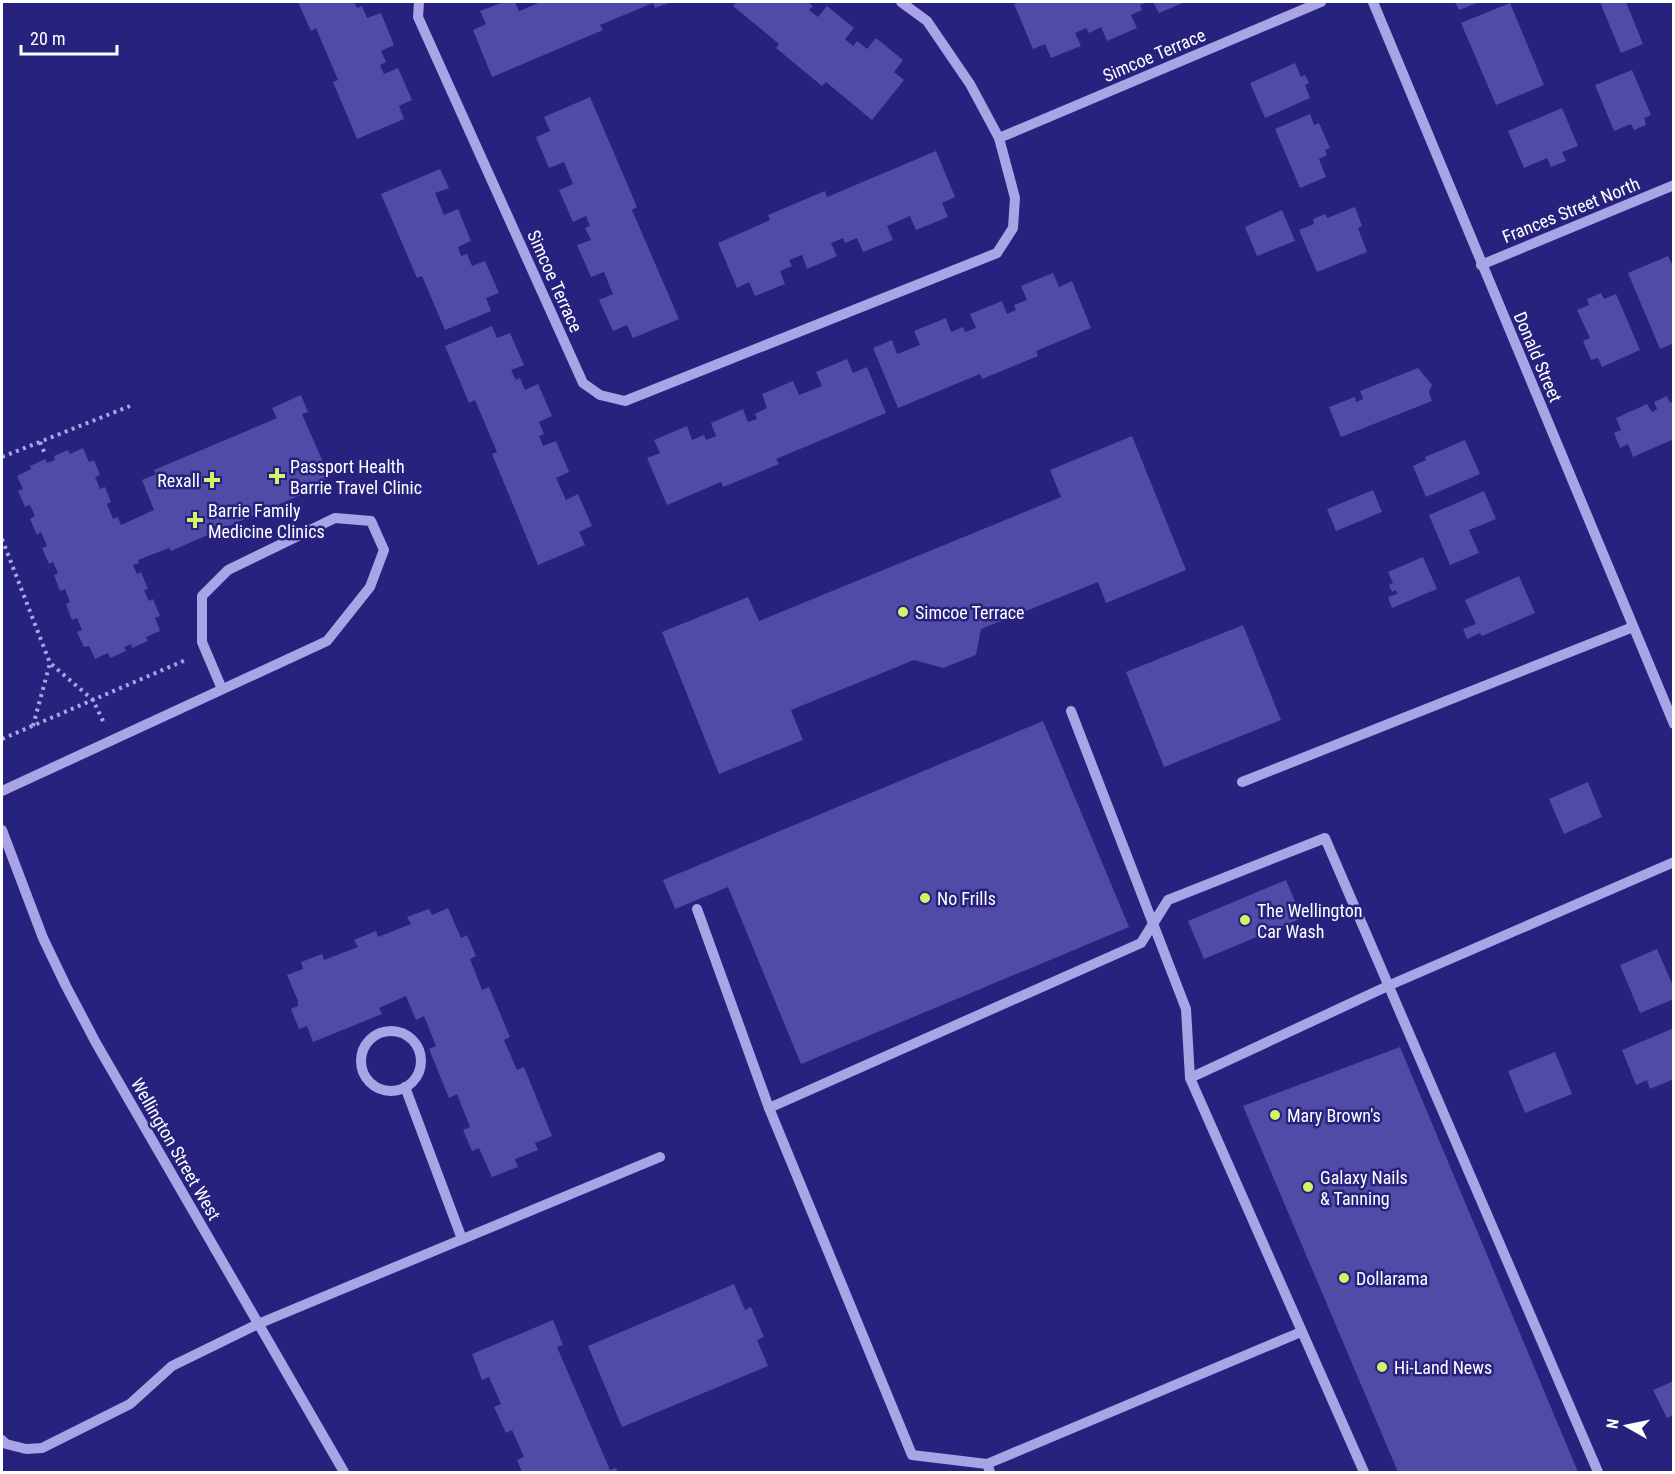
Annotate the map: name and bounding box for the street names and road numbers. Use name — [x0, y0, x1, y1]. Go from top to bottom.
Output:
street label: Simcoe Terrace — [1099, 24, 1209, 86]
street label: Frances Street North — [1499, 173, 1643, 247]
street label: Simcoe Terrace — [523, 227, 587, 335]
street label: Donald Street — [1510, 309, 1566, 405]
street label: Wellington Street West — [127, 1074, 225, 1224]

